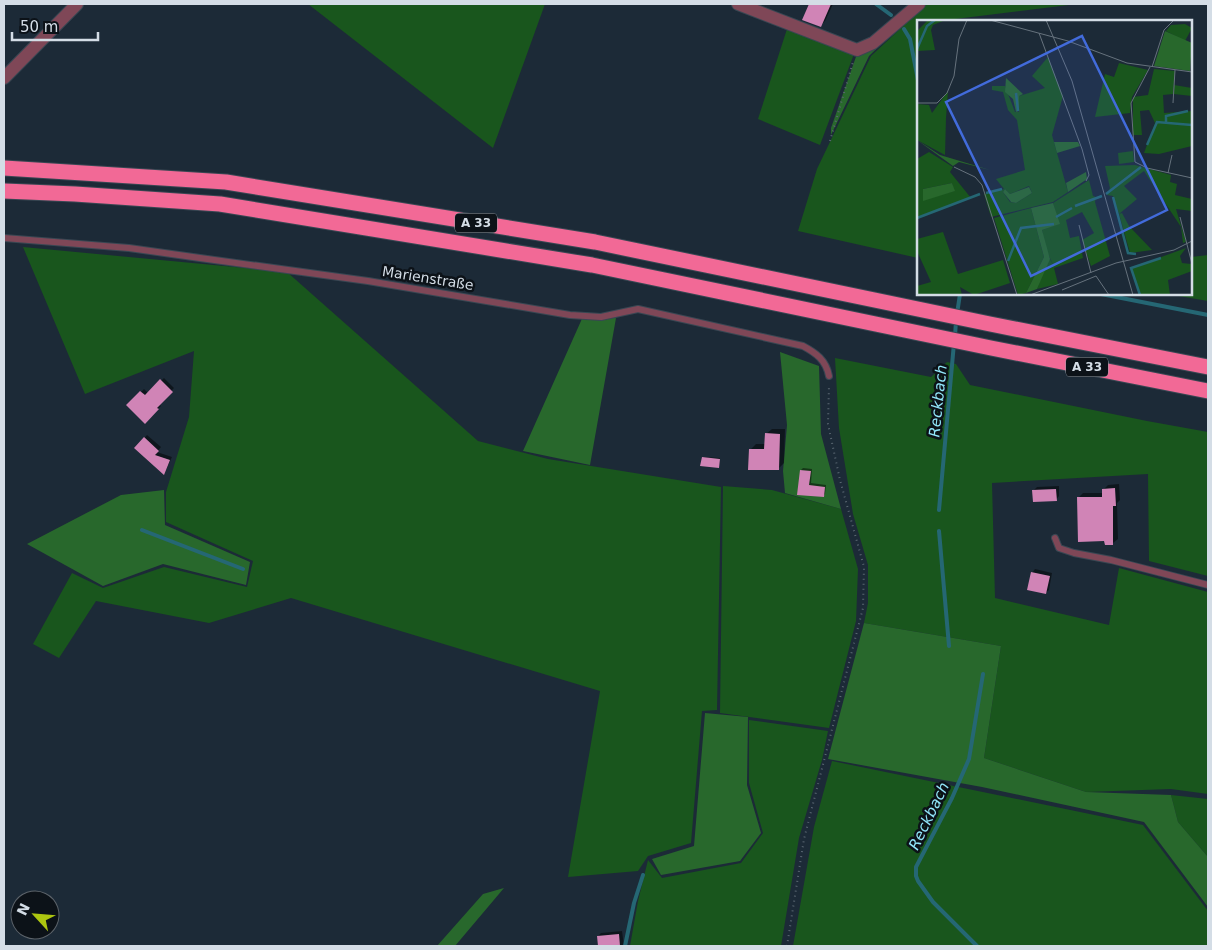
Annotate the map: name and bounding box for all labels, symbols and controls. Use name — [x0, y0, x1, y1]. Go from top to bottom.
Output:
scale bar — [12, 10, 99, 42]
text: 50 m — [20, 18, 58, 36]
inset map — [917, 20, 1192, 295]
road number: A 33 — [455, 214, 497, 232]
street label: Marienstraße — [381, 263, 475, 293]
road number: A 33 — [1066, 358, 1108, 377]
water label: Reckbach — [925, 364, 951, 438]
water label: Reckbach — [905, 779, 953, 853]
north arrow — [10, 890, 60, 940]
text: N — [14, 901, 33, 918]

